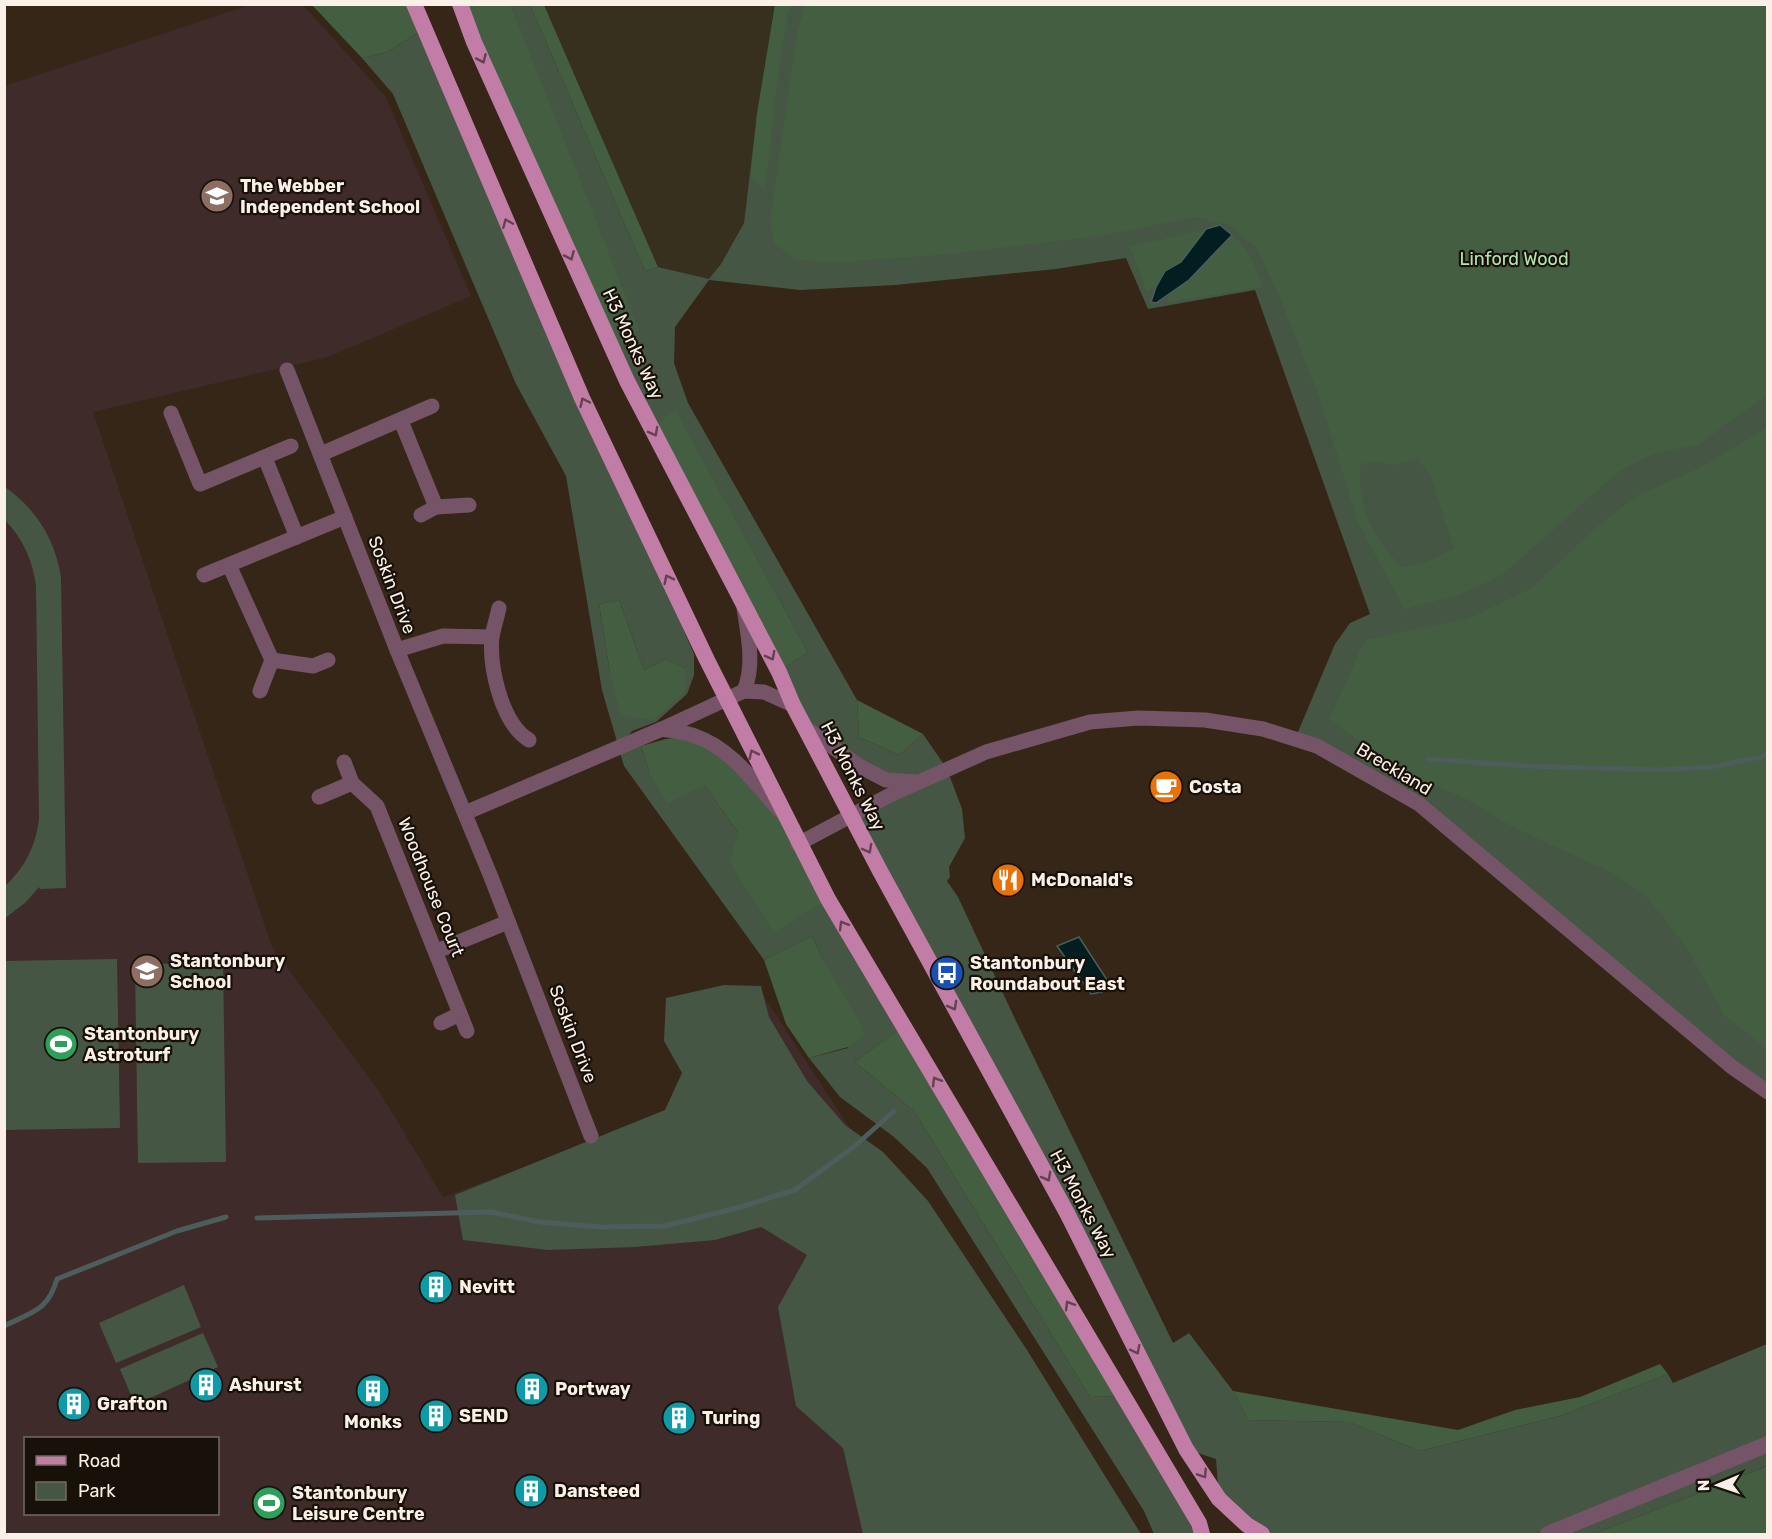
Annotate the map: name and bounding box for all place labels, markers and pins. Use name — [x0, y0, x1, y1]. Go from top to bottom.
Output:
place label: The Webber Independent School — [240, 175, 420, 218]
school or university icon: The Webber Independent School — [199, 178, 235, 214]
cafe icon: Costa — [1148, 769, 1184, 805]
place label: Costa — [1189, 776, 1242, 798]
restaurant icon: McDonald's — [990, 862, 1026, 898]
place label: McDonald's — [1031, 869, 1133, 891]
place label: Stantonbury School — [170, 950, 285, 993]
place label: Stantonbury Roundabout East — [970, 952, 1125, 995]
school or university icon: Stantonbury School — [129, 953, 165, 989]
bus stop icon: Stantonbury Roundabout East — [929, 955, 965, 991]
place label: Stantonbury Astroturf — [84, 1023, 199, 1066]
sports icon: Stantonbury Astroturf — [43, 1026, 79, 1062]
building icon: Nevitt — [418, 1269, 454, 1305]
place label: Nevitt — [459, 1276, 515, 1298]
building icon: Ashurst — [188, 1367, 224, 1403]
building icon: Portway — [514, 1371, 550, 1407]
building icon: Monks — [355, 1373, 391, 1409]
place label: Ashurst — [229, 1374, 302, 1396]
place label: Portway — [555, 1378, 631, 1400]
building icon: Grafton — [56, 1386, 92, 1422]
place label: Grafton — [97, 1393, 167, 1415]
building icon: SEND — [418, 1398, 454, 1434]
building icon: Turing — [661, 1400, 697, 1436]
place label: SEND — [459, 1405, 508, 1427]
place label: Turing — [702, 1407, 760, 1429]
place label: Monks — [344, 1411, 402, 1433]
building icon: Dansteed — [513, 1473, 549, 1509]
place label: Dansteed — [554, 1480, 640, 1502]
place label: Stantonbury Leisure Centre — [292, 1482, 425, 1525]
sports icon: Stantonbury Leisure Centre — [251, 1485, 287, 1521]

